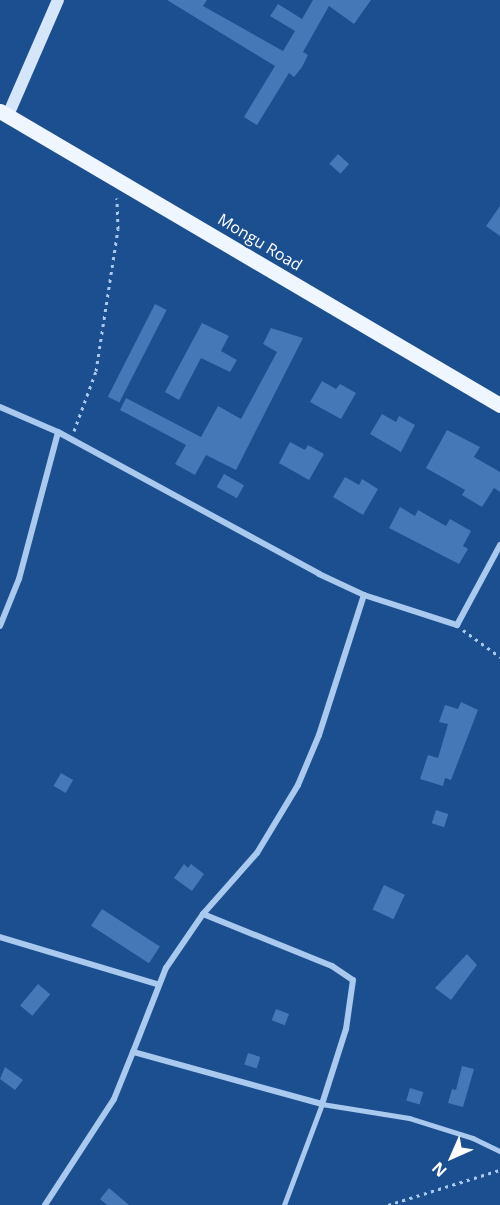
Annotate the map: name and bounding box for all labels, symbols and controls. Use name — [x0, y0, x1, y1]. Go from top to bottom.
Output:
street label: Mongu Road — [214, 209, 306, 275]
north arrow — [422, 1127, 482, 1187]
text: N — [427, 1157, 452, 1182]

